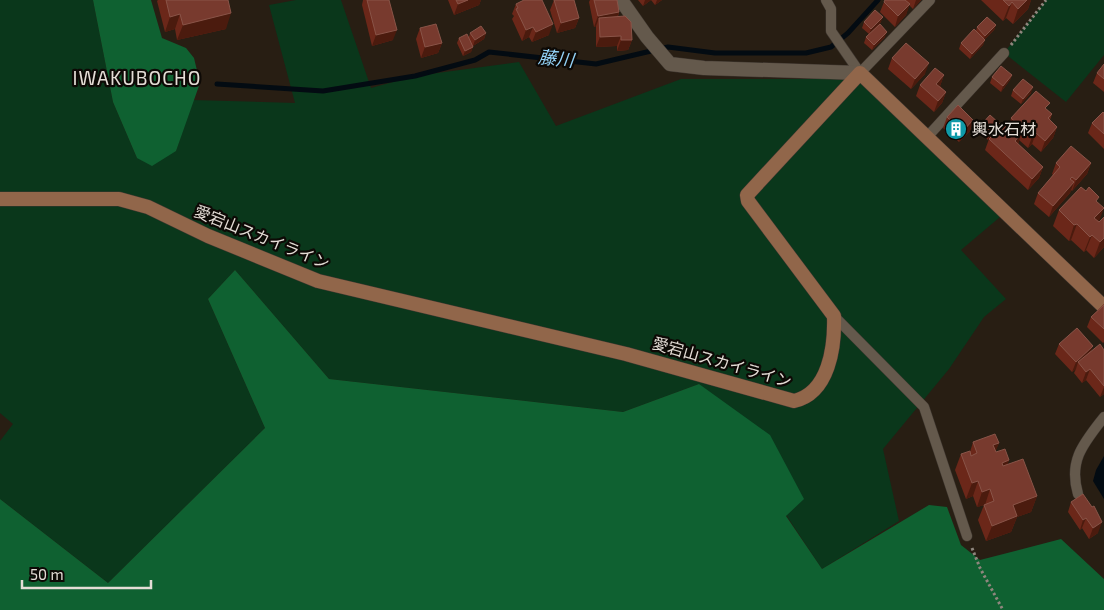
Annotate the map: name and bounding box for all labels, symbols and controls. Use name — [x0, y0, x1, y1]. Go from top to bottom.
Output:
water label: 藤川 — [537, 45, 577, 71]
district label: IWAKUBOCHO — [73, 66, 201, 89]
building icon: 輿水石材 — [944, 117, 968, 141]
place label: 輿水石材 — [972, 119, 1036, 138]
street label: 愛宕山スカイライン — [192, 201, 333, 272]
street label: 愛宕山スカイライン — [650, 333, 794, 390]
scale bar — [22, 558, 151, 590]
text: 50 m — [30, 565, 64, 583]

